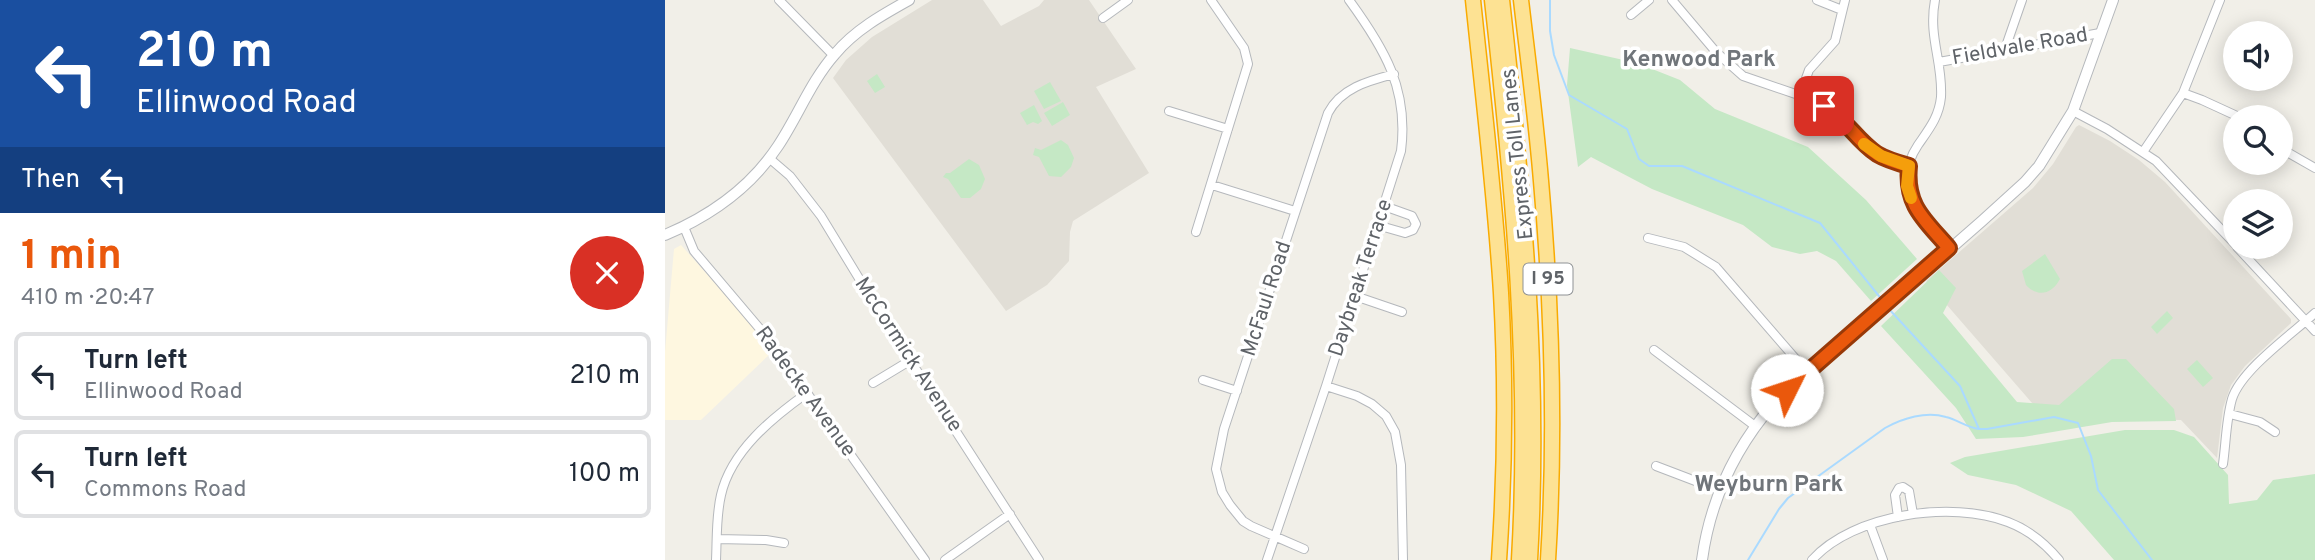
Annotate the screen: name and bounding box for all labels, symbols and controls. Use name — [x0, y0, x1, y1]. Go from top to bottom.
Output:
map controls — [2223, 21, 2293, 259]
button: sound — [2223, 21, 2293, 91]
street label: Fieldvale Road — [1950, 22, 2090, 72]
text: 210 m — [136, 23, 273, 85]
icon: left — [21, 28, 112, 119]
district label: Kenwood Park — [1622, 46, 1776, 75]
street label: Express Toll Lanes — [1496, 67, 1540, 241]
pin — [1794, 76, 1854, 136]
text: Ellinwood Road — [136, 84, 357, 124]
icon: arrive — [1805, 87, 1843, 125]
button: search — [2223, 105, 2293, 175]
icon: left — [94, 161, 132, 199]
text: Then — [21, 164, 80, 197]
button: layers — [2223, 189, 2293, 259]
street label: Daybreak Terrace — [1323, 196, 1399, 360]
text: 1 min — [21, 231, 122, 284]
button: close — [570, 236, 644, 310]
street label: McFaul Road — [1236, 238, 1298, 360]
road number: I 95 — [1523, 264, 1573, 294]
street label: McCormick Avenue — [848, 272, 968, 438]
text: 410 m · 20:47 — [21, 284, 154, 313]
street label: Radecke Avenue — [748, 321, 862, 463]
text: Turn left — [84, 345, 188, 378]
position arrow — [1750, 353, 1824, 427]
icon: left — [25, 357, 63, 395]
text: 210 m — [570, 360, 640, 393]
text: Ellinwood Road — [84, 378, 243, 407]
text: Turn left — [84, 443, 188, 476]
icon: left — [25, 455, 63, 493]
text: 100 m — [569, 458, 640, 491]
district label: Weyburn Park — [1695, 471, 1844, 500]
text: Commons Road — [84, 476, 246, 505]

